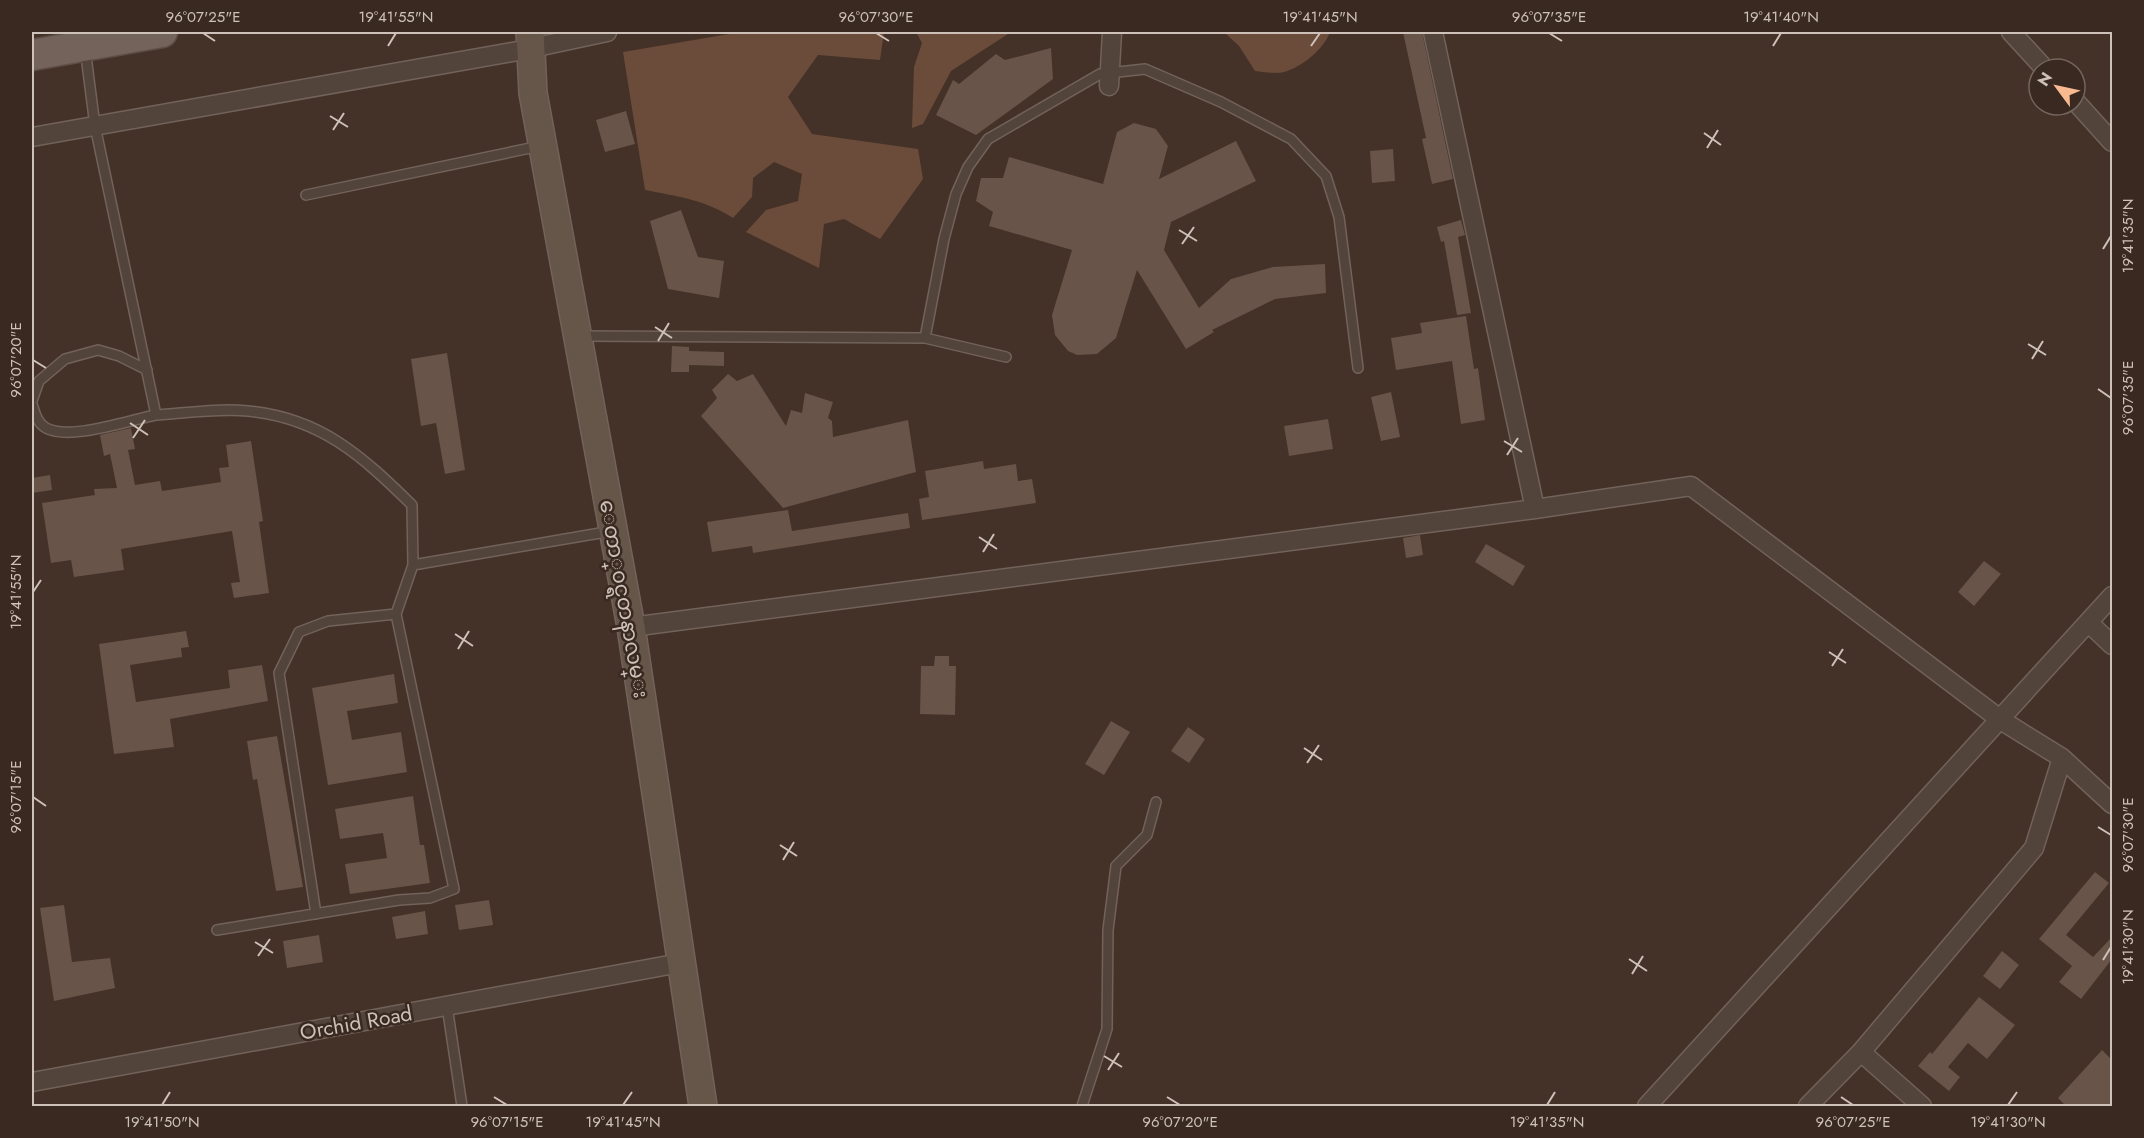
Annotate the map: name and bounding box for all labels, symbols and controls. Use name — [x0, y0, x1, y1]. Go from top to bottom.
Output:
text: 96°07'25"E — [166, 6, 240, 28]
text: 19°41'55"N — [359, 6, 433, 28]
text: 96°07'30"E — [838, 6, 914, 28]
text: 19°41'45"N — [1282, 6, 1358, 28]
text: 96°07'35"E — [1512, 6, 1586, 28]
text: 19°41'40"N — [1743, 6, 1819, 28]
north arrow — [2027, 57, 2087, 117]
text: N — [2032, 68, 2058, 91]
text: 19°41'35"N — [2117, 199, 2139, 273]
text: 96°07'20"E — [5, 322, 27, 398]
text: 96°07'35"E — [2117, 361, 2139, 435]
street label: ေတာ္၀င္ရတနာလမ္း — [589, 497, 656, 701]
text: 19°41'55"N — [5, 555, 27, 629]
text: 96°07'15"E — [5, 760, 27, 834]
text: 96°07'30"E — [2117, 797, 2139, 873]
text: 19°41'30"N — [2117, 909, 2139, 985]
street label: Orchid Road — [297, 998, 415, 1048]
text: 19°41'50"N — [124, 1111, 200, 1133]
text: 96°07'15"E — [470, 1111, 544, 1133]
text: 19°41'45"N — [585, 1111, 661, 1133]
text: 96°07'20"E — [1142, 1111, 1218, 1133]
text: 19°41'35"N — [1510, 1111, 1584, 1133]
text: 96°07'25"E — [1816, 1111, 1890, 1133]
text: 19°41'30"N — [1970, 1111, 2046, 1133]

